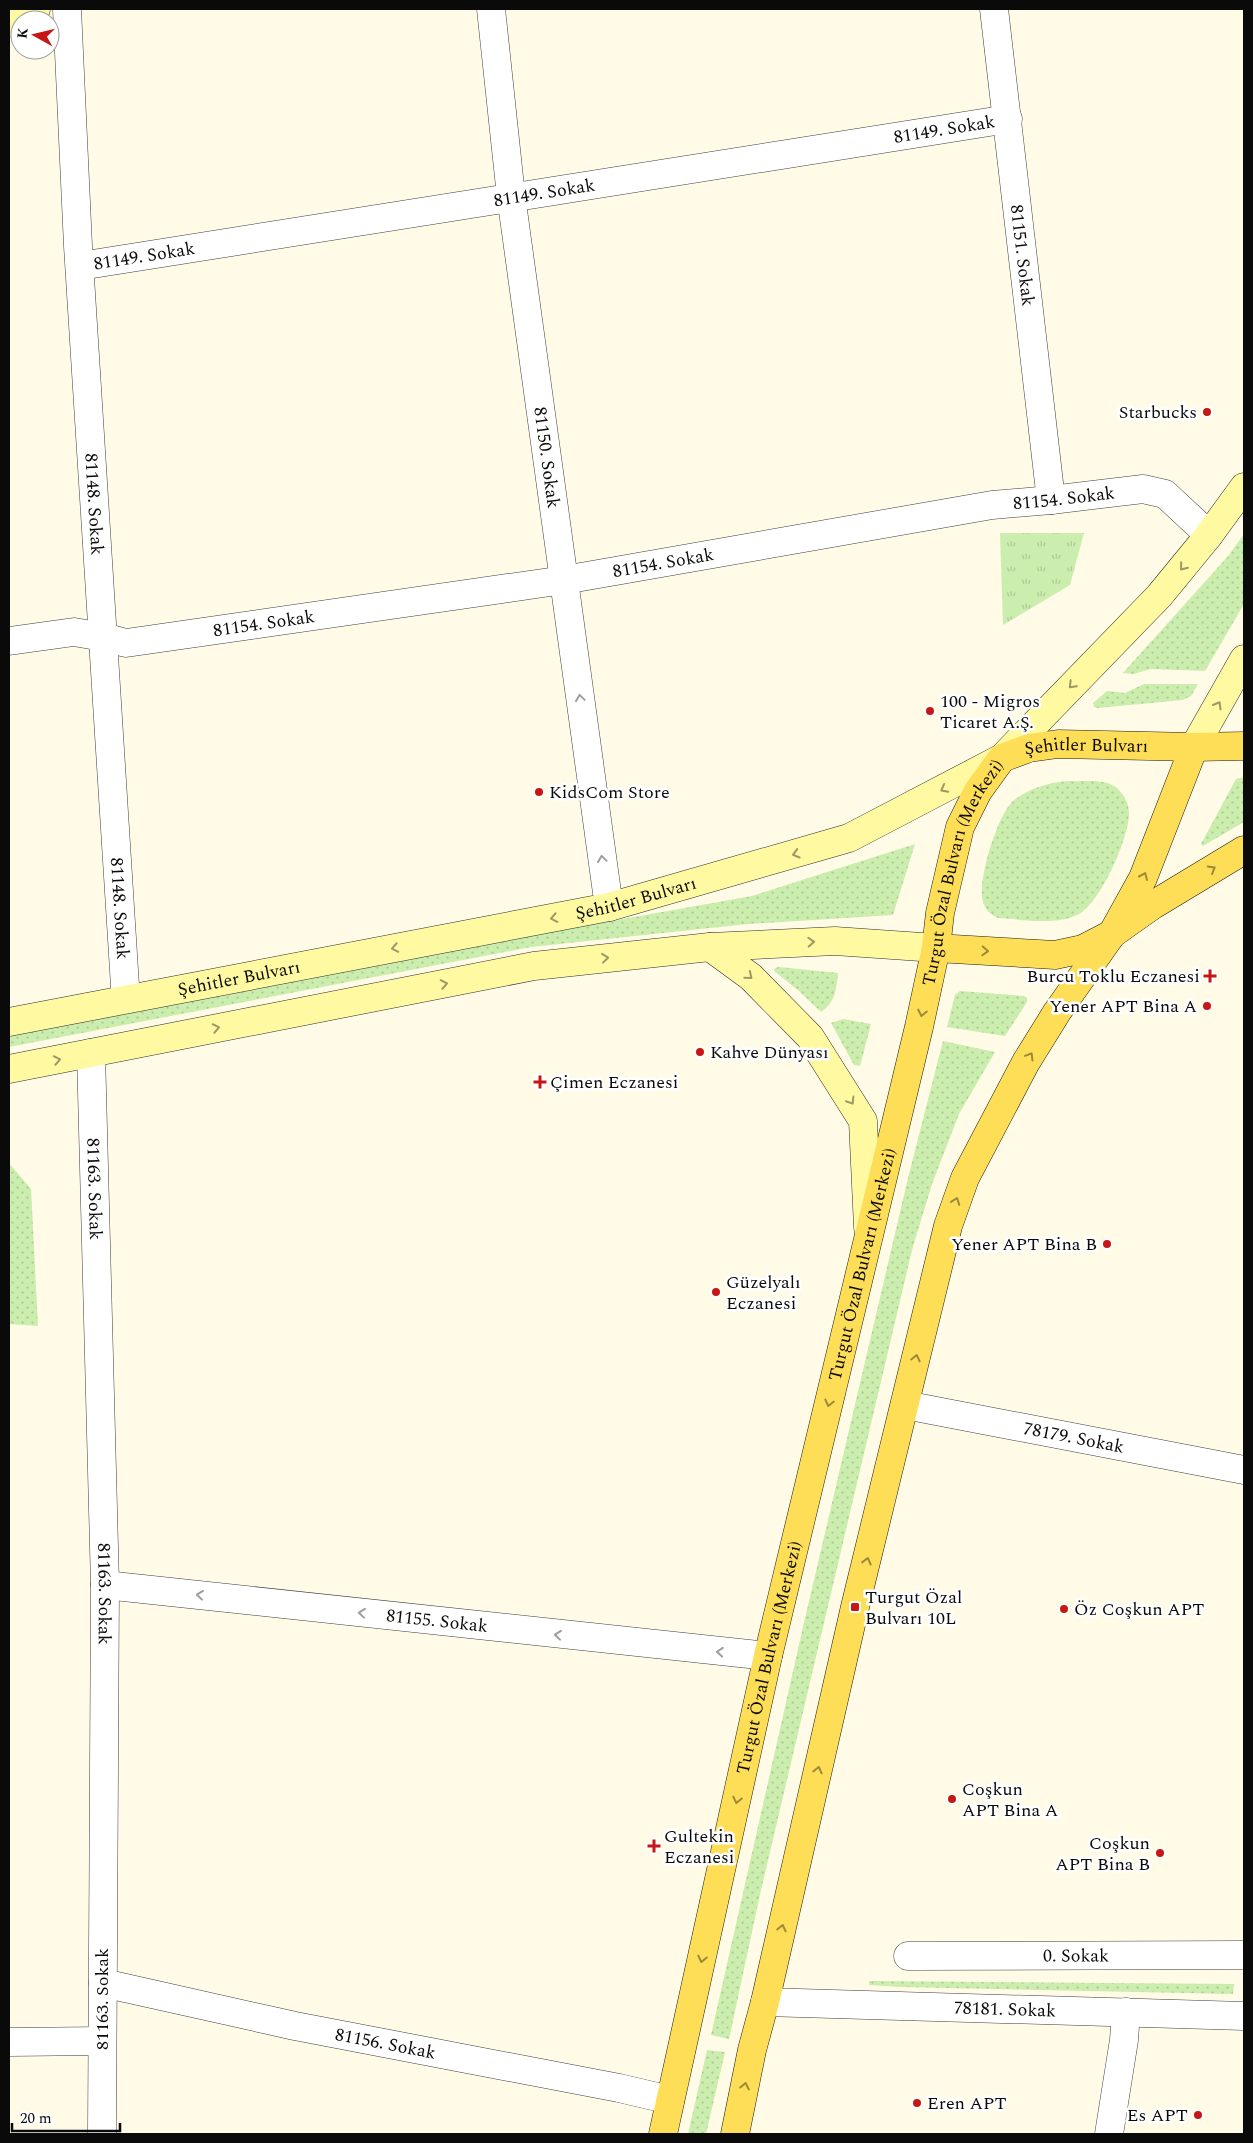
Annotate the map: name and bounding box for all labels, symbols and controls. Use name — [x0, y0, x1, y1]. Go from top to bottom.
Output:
north arrow — [10, 10, 60, 60]
text: K — [11, 26, 34, 40]
street label: 81149. Sokak — [892, 108, 997, 150]
street label: 81149. Sokak — [492, 171, 597, 214]
street label: 81151. Sokak — [1003, 203, 1042, 308]
street label: 81149. Sokak — [92, 235, 197, 277]
place label: Starbucks — [1119, 399, 1197, 426]
street label: 81150. Sokak — [527, 405, 567, 510]
marker: Starbucks — [1201, 406, 1213, 418]
street label: 81148. Sokak — [78, 452, 111, 556]
street label: 81154. Sokak — [1012, 479, 1116, 517]
street label: 81154. Sokak — [610, 541, 716, 585]
one-way arrow — [1180, 561, 1188, 570]
street label: 81154. Sokak — [211, 603, 316, 644]
one-way arrow — [1068, 679, 1077, 688]
place label: 100 - Migros Ticaret A.Ş. — [940, 688, 1040, 736]
one-way arrow — [575, 694, 586, 702]
one-way arrow — [1212, 701, 1222, 710]
marker: 100 - Migros Ticaret A.Ş. — [924, 705, 936, 717]
street label: Şehitler Bulvarı — [1023, 731, 1149, 762]
street label: Turgut Özal Bulvarı (Merkezi) — [915, 754, 1010, 988]
place label: KidsCom Store — [549, 779, 670, 806]
one-way arrow — [940, 783, 949, 793]
marker: KidsCom Store — [533, 786, 545, 798]
one-way arrow — [792, 848, 800, 858]
one-way arrow — [597, 855, 608, 863]
street label: 81148. Sokak — [103, 857, 137, 960]
one-way arrow — [1206, 865, 1215, 875]
street label: Şehitler Bulvarı — [573, 869, 699, 927]
one-way arrow — [1137, 872, 1148, 881]
one-way arrow — [550, 912, 559, 923]
one-way arrow — [807, 936, 815, 947]
one-way arrow — [390, 943, 399, 953]
one-way arrow — [981, 946, 989, 957]
street label: Şehitler Bulvarı — [175, 953, 302, 1003]
one-way arrow — [601, 953, 609, 964]
place label: Burcu Toklu Eczanesi — [1027, 963, 1200, 990]
one-way arrow — [743, 970, 752, 979]
marker: Burcu Toklu Eczanesi — [1204, 970, 1216, 982]
one-way arrow — [440, 979, 449, 989]
place label: Yener APT Bina A — [1050, 993, 1197, 1020]
marker: Yener APT Bina A — [1201, 1000, 1213, 1012]
one-way arrow — [917, 1009, 928, 1018]
one-way arrow — [212, 1024, 220, 1034]
place label: Kahve Dünyası — [710, 1039, 829, 1066]
marker: Kahve Dünyası — [694, 1046, 706, 1058]
one-way arrow — [1023, 1053, 1033, 1062]
one-way arrow — [52, 1055, 61, 1065]
place label: Çimen Eczanesi — [550, 1069, 678, 1096]
marker: Çimen Eczanesi — [534, 1076, 546, 1088]
one-way arrow — [844, 1096, 854, 1105]
street label: 81163. Sokak — [80, 1138, 109, 1240]
street label: Turgut Özal Bulvarı (Merkezi) — [821, 1145, 903, 1384]
one-way arrow — [951, 1197, 961, 1206]
place label: Yener APT Bina B — [951, 1231, 1097, 1258]
marker: Yener APT Bina B — [1101, 1238, 1113, 1250]
place label: Güzelyalı Eczanesi — [726, 1269, 801, 1317]
marker: Güzelyalı Eczanesi — [710, 1286, 722, 1298]
one-way arrow — [910, 1354, 921, 1362]
one-way arrow — [824, 1398, 835, 1407]
street label: 78179. Sokak — [1021, 1415, 1127, 1460]
street label: Turgut Özal Bulvarı (Merkezi) — [729, 1538, 809, 1777]
street label: 81163. Sokak — [90, 1542, 119, 1645]
one-way arrow — [861, 1556, 872, 1565]
place label: Turgut Özal Bulvarı 10L — [865, 1584, 962, 1632]
one-way arrow — [196, 1590, 204, 1601]
place label: Öz Coşkun APT — [1074, 1596, 1204, 1623]
marker: Turgut Özal Bulvarı 10L — [849, 1601, 861, 1613]
street label: 81155. Sokak — [385, 1602, 489, 1639]
marker: Öz Coşkun APT — [1058, 1603, 1070, 1615]
one-way arrow — [357, 1608, 365, 1619]
one-way arrow — [554, 1630, 562, 1641]
one-way arrow — [715, 1647, 723, 1658]
one-way arrow — [812, 1765, 823, 1774]
place label: Coşkun APT Bina A — [962, 1776, 1058, 1824]
marker: Coşkun APT Bina A — [946, 1793, 958, 1805]
one-way arrow — [732, 1795, 743, 1804]
place label: Gultekin Eczanesi — [664, 1823, 734, 1871]
place label: Coşkun APT Bina B — [1055, 1830, 1150, 1878]
marker: Gultekin Eczanesi — [648, 1840, 660, 1852]
marker: Coşkun APT Bina B — [1154, 1847, 1166, 1859]
one-way arrow — [776, 1924, 787, 1933]
street label: 0. Sokak — [1043, 1942, 1109, 1969]
street label: 81163. Sokak — [89, 1948, 116, 2050]
one-way arrow — [698, 1954, 708, 1963]
street label: 78181. Sokak — [953, 1994, 1056, 2024]
street label: 81156. Sokak — [333, 2020, 438, 2066]
one-way arrow — [739, 2082, 749, 2091]
place label: Eren APT — [927, 2090, 1007, 2117]
marker: Eren APT — [911, 2097, 923, 2109]
scale bar — [12, 2100, 120, 2132]
place label: Es APT — [1127, 2102, 1188, 2129]
text: 20 m — [20, 2107, 52, 2130]
marker: Es APT — [1192, 2109, 1204, 2121]

